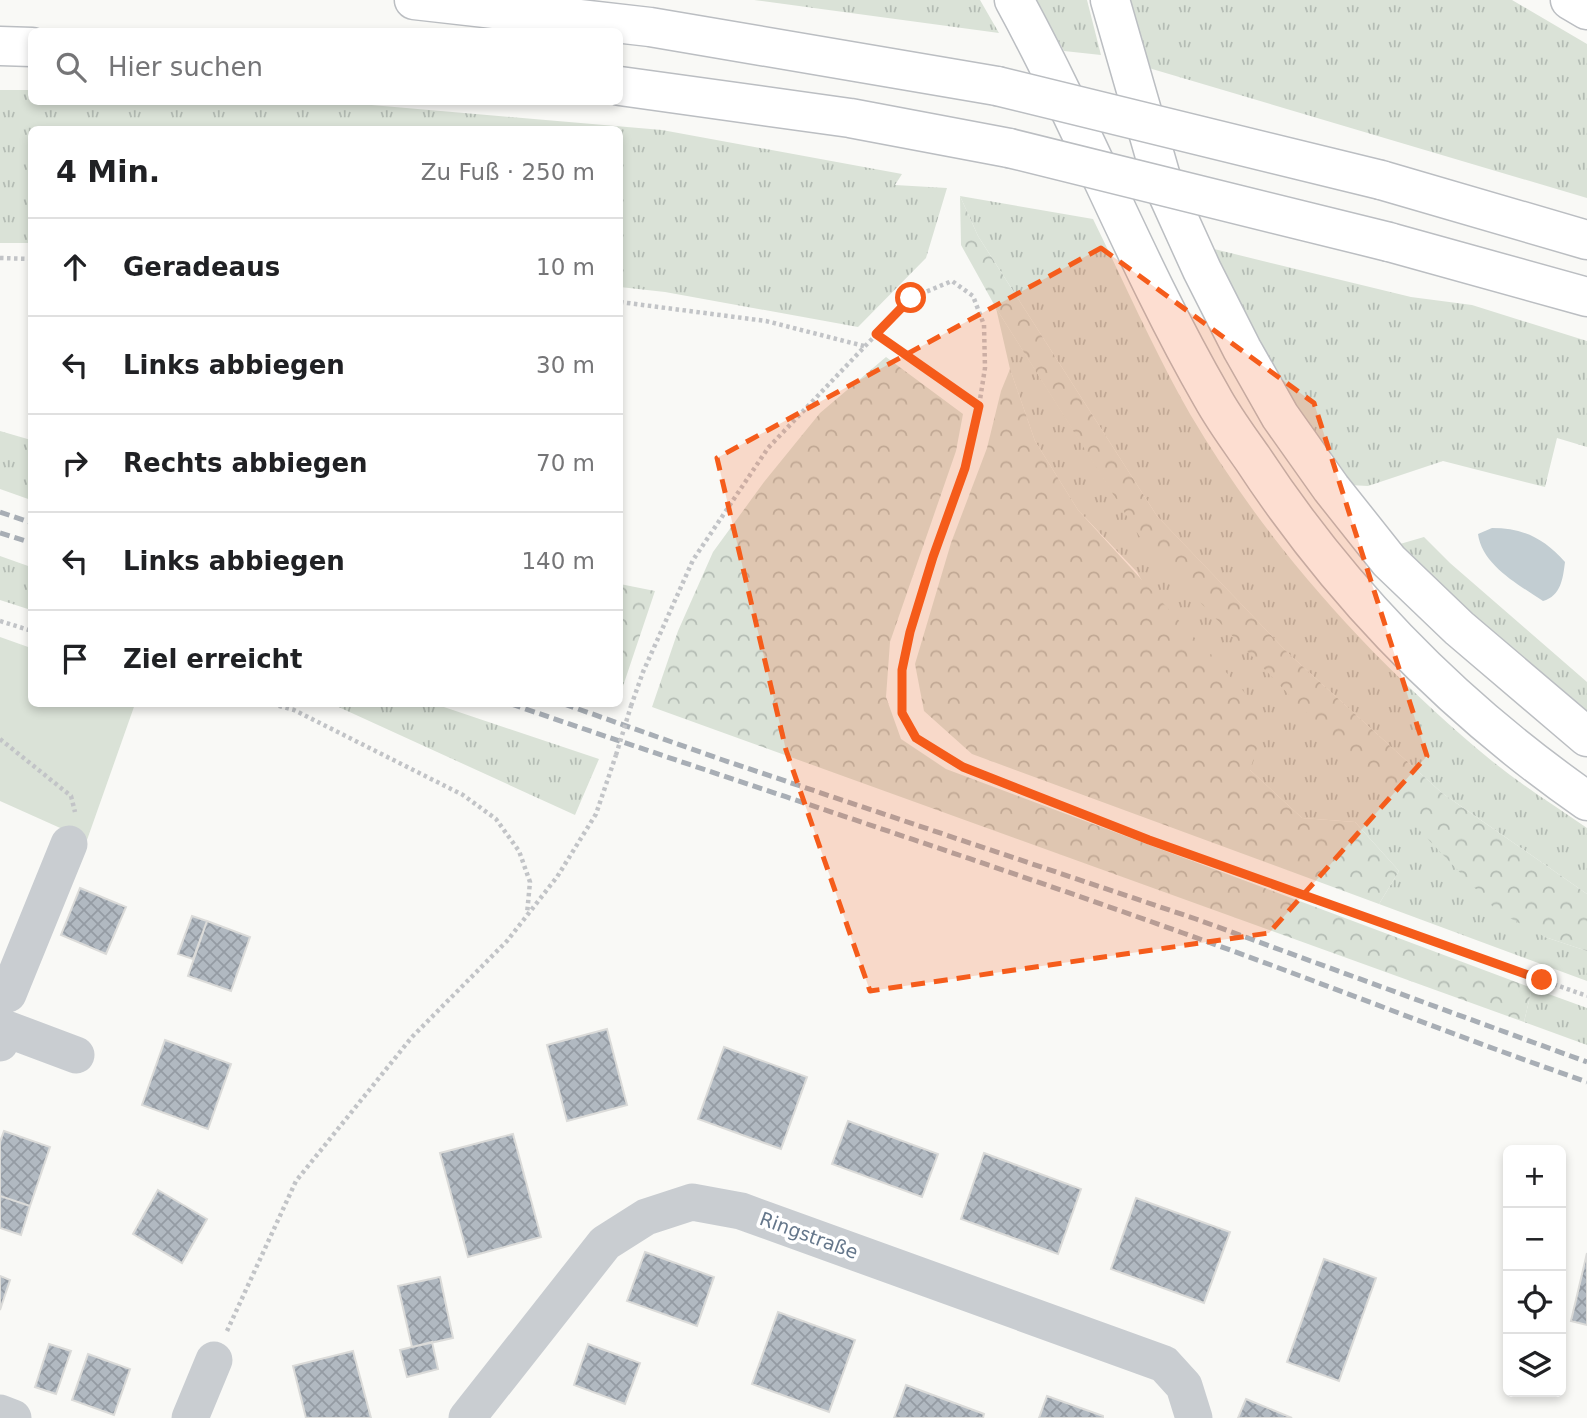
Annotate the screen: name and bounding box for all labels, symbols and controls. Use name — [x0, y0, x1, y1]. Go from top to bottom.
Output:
search box — [28, 28, 623, 105]
icon: search — [52, 48, 90, 86]
text: Hier suchen — [108, 52, 263, 82]
text: 4 Min. — [56, 154, 160, 189]
text: Zu Fuß · 250 m — [421, 159, 595, 185]
icon: ahead — [56, 248, 94, 286]
text: Geradeaus — [123, 252, 280, 282]
text: 10 m — [536, 254, 595, 280]
route start — [895, 282, 926, 313]
icon: left — [56, 346, 94, 384]
text: Links abbiegen — [123, 350, 345, 380]
text: 30 m — [536, 352, 595, 378]
icon: right — [56, 444, 94, 482]
text: Rechts abbiegen — [123, 448, 368, 478]
text: 70 m — [536, 450, 595, 476]
icon: left — [56, 542, 94, 580]
text: Links abbiegen — [123, 546, 345, 576]
text: 140 m — [521, 548, 595, 574]
icon: arrive — [56, 640, 94, 678]
text: Ziel erreicht — [123, 644, 303, 674]
route end — [1526, 964, 1557, 995]
map controls — [1503, 1145, 1566, 1397]
button: + — [1503, 1145, 1566, 1208]
street label: Ringstraße — [757, 1207, 861, 1263]
button: − — [1503, 1208, 1566, 1271]
button: locate — [1503, 1271, 1566, 1334]
button: layers — [1503, 1334, 1566, 1397]

